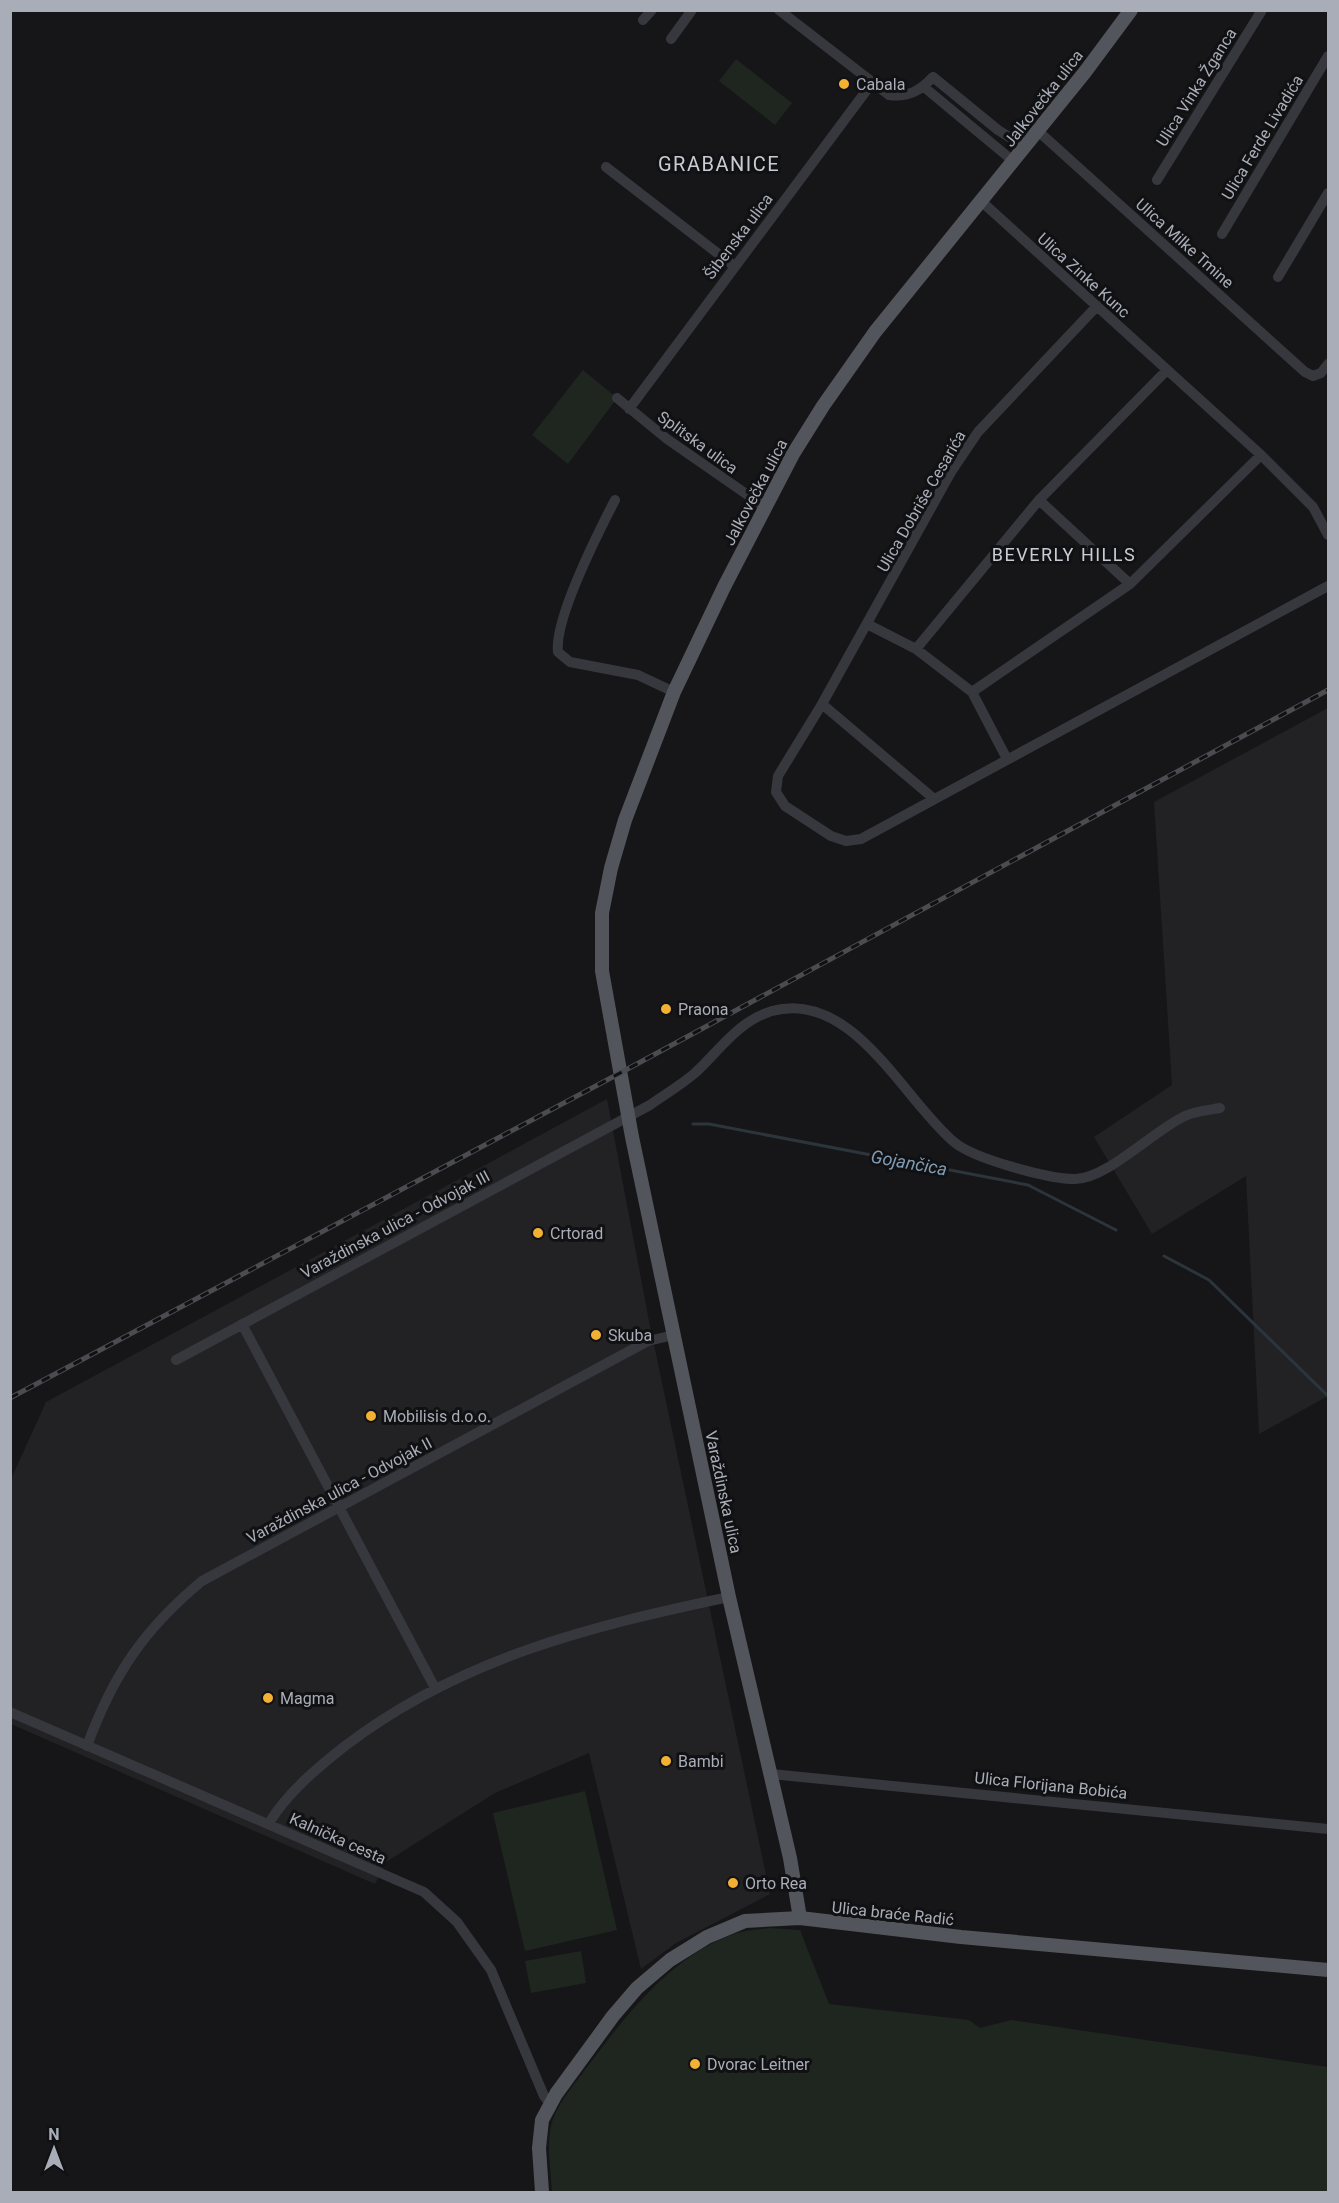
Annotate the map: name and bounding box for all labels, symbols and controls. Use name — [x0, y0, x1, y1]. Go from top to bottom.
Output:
street label: Ulica Vinka Žganca — [1152, 25, 1240, 150]
street label: Jalkovečka ulica — [1000, 46, 1087, 150]
street label: Ulica Ferde Livadića — [1218, 72, 1307, 203]
place label: Cabala — [856, 75, 905, 94]
marker: Cabala — [837, 77, 851, 91]
district label: GRABANICE — [658, 152, 780, 176]
street label: Šibenska ulica — [699, 189, 777, 283]
street label: Ulica Milke Tmine — [1132, 194, 1237, 292]
street label: Ulica Zinke Kunc — [1034, 229, 1134, 322]
street label: Splitska ulica — [654, 407, 741, 478]
street label: Ulica Dobriše Cesarića — [873, 427, 970, 575]
street label: Jalkovečka ulica — [719, 436, 791, 549]
district label: BEVERLY HILLS — [992, 544, 1136, 565]
place label: Praona — [678, 1000, 729, 1019]
marker: Praona — [659, 1002, 673, 1016]
water label: Gojančica — [869, 1145, 949, 1180]
street label: Varaždinska ulica - Odvojak III — [297, 1166, 493, 1282]
place label: Crtorad — [550, 1224, 603, 1243]
marker: Crtorad — [531, 1226, 545, 1240]
place label: Skuba — [608, 1326, 652, 1345]
marker: Skuba — [589, 1328, 603, 1342]
place label: Mobilisis d.o.o. — [383, 1407, 491, 1426]
marker: Mobilisis d.o.o. — [364, 1409, 378, 1423]
street label: Varaždinska ulica — [701, 1429, 746, 1555]
street label: Varaždinska ulica - Odvojak II — [243, 1433, 435, 1547]
place label: Magma — [280, 1689, 334, 1708]
marker: Magma — [261, 1691, 275, 1705]
place label: Bambi — [678, 1752, 724, 1771]
marker: Bambi — [659, 1754, 673, 1768]
street label: Ulica Florijana Bobića — [974, 1768, 1128, 1803]
street label: Kalnička cesta — [287, 1809, 389, 1868]
place label: Orto Rea — [745, 1874, 807, 1893]
marker: Orto Rea — [726, 1876, 740, 1890]
street label: Ulica braće Radić — [831, 1898, 955, 1929]
place label: Dvorac Leitner — [707, 2055, 810, 2074]
marker: Dvorac Leitner — [688, 2057, 702, 2071]
north arrow — [24, 2119, 84, 2179]
text: N — [48, 2125, 60, 2144]

